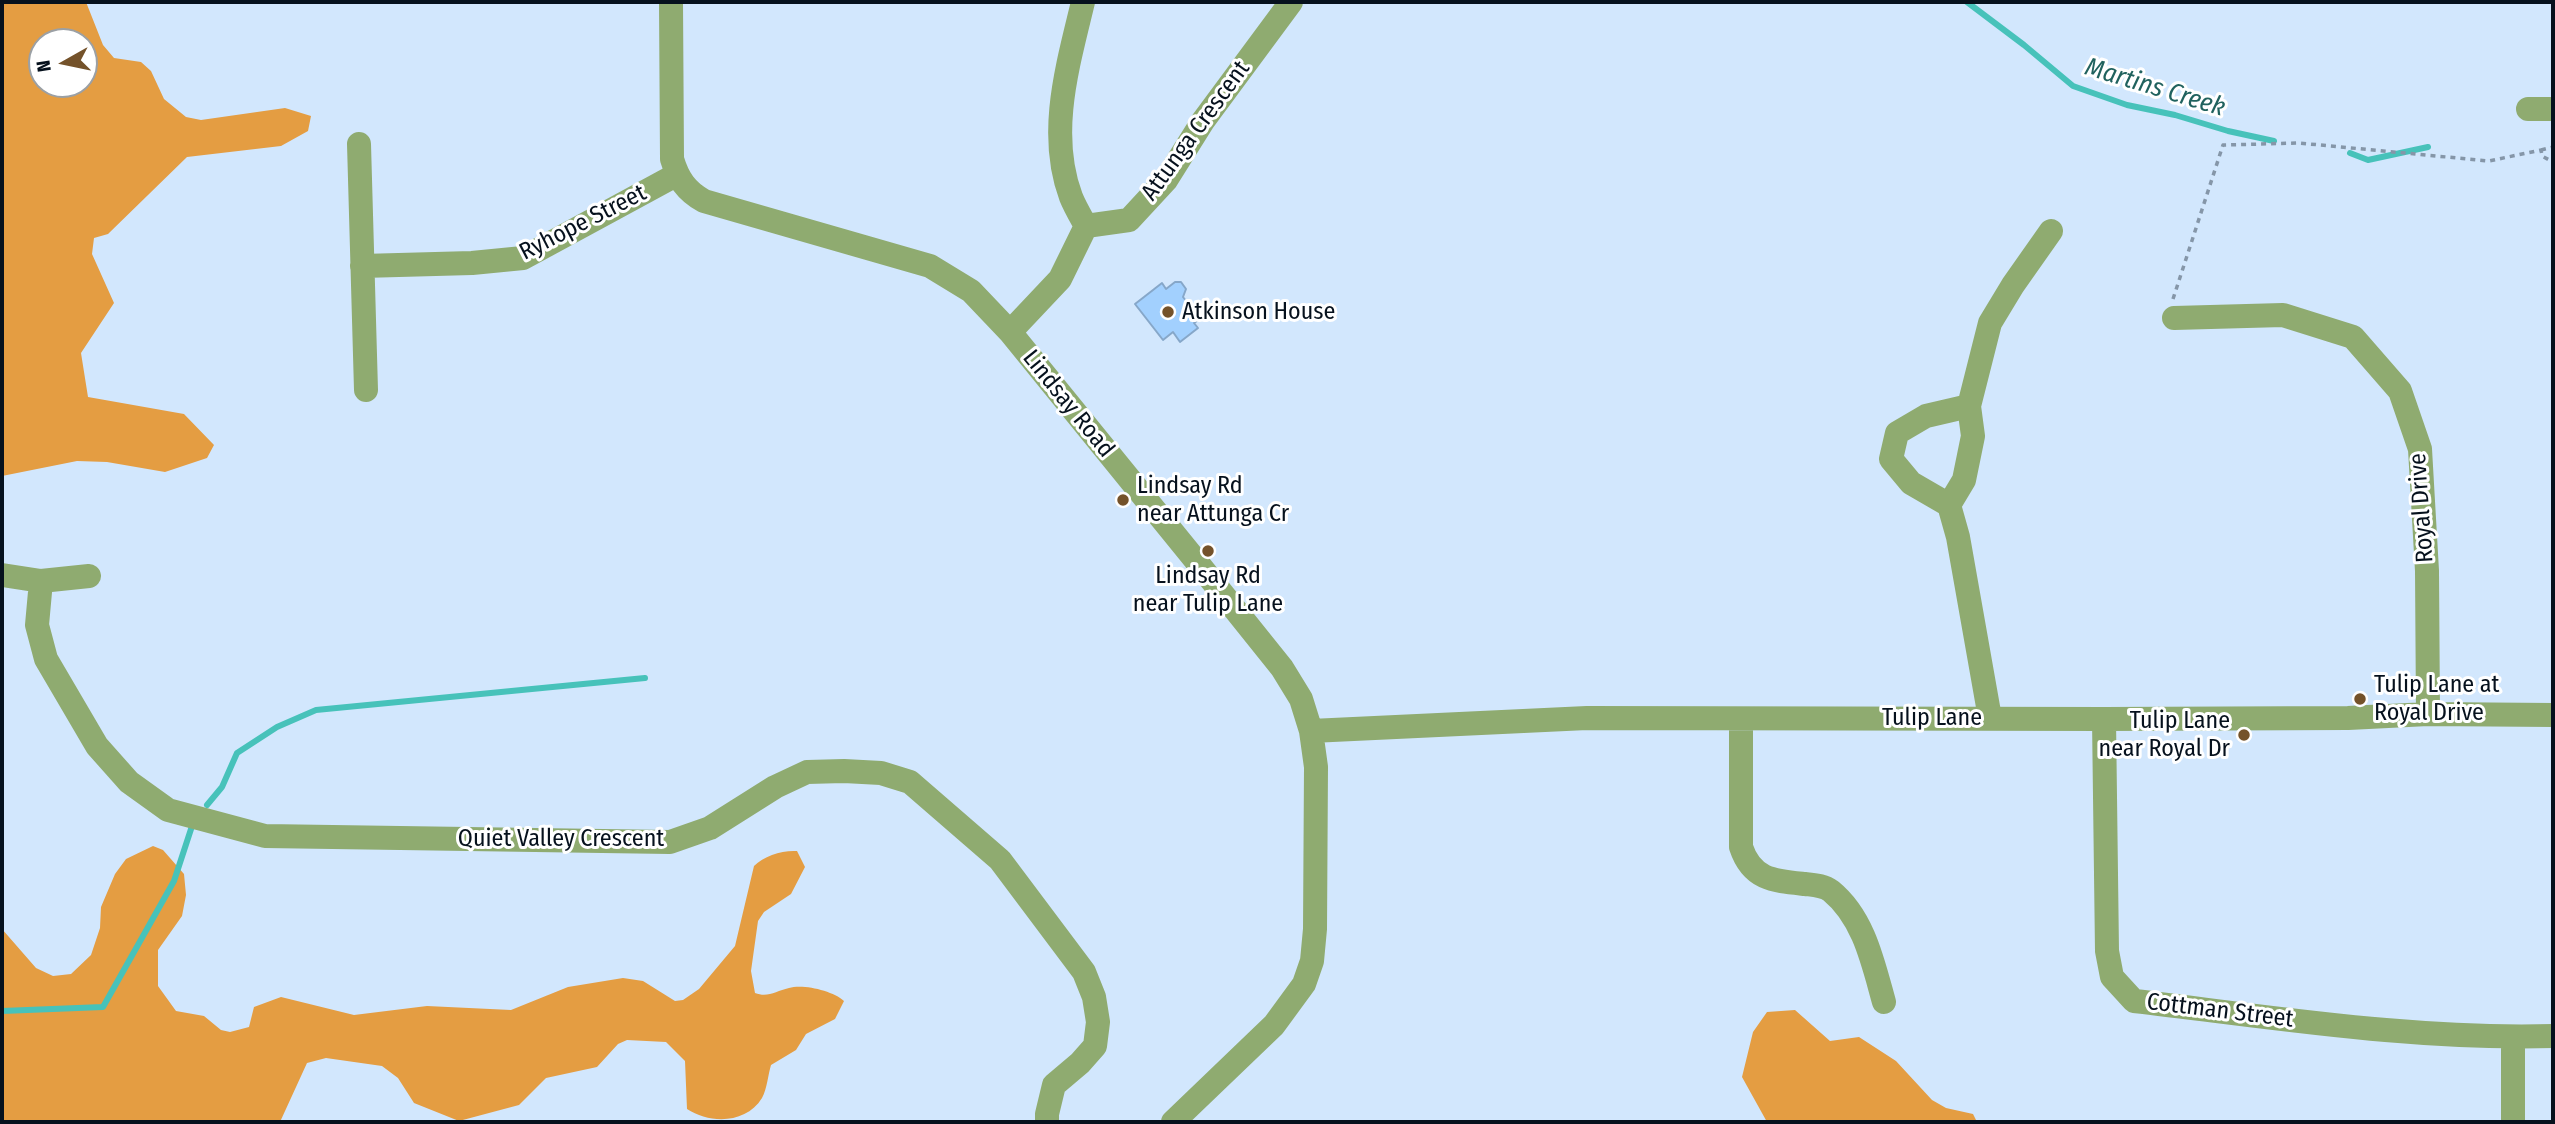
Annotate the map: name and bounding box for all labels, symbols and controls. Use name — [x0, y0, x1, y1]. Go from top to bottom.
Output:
north arrow — [28, 28, 98, 98]
water label: Martins Creek — [2081, 52, 2229, 124]
street label: Attunga Crescent — [1136, 56, 1256, 206]
text: N — [31, 59, 56, 73]
street label: Ryhope Street — [515, 179, 651, 267]
place label: Atkinson House — [1182, 298, 1335, 326]
marker: Atkinson House — [1160, 304, 1176, 320]
street label: Lindsay Road — [1016, 345, 1120, 463]
street label: Royal Drive — [2404, 452, 2440, 564]
place label: Lindsay Rd near Attunga Cr — [1137, 472, 1289, 528]
marker: Lindsay Rd near Attunga Cr — [1115, 492, 1131, 508]
marker: Lindsay Rd near Tulip Lane — [1200, 543, 1216, 559]
place label: Lindsay Rd near Tulip Lane — [1133, 562, 1283, 618]
place label: Tulip Lane at Royal Drive — [2374, 671, 2499, 727]
marker: Tulip Lane at Royal Drive — [2352, 691, 2368, 707]
street label: Tulip Lane — [1882, 704, 1982, 732]
place label: Tulip Lane near Royal Dr — [2099, 707, 2230, 763]
marker: Tulip Lane near Royal Dr — [2236, 727, 2252, 743]
street label: Quiet Valley Crescent — [458, 825, 664, 853]
street label: Cottman Street — [2145, 988, 2295, 1034]

